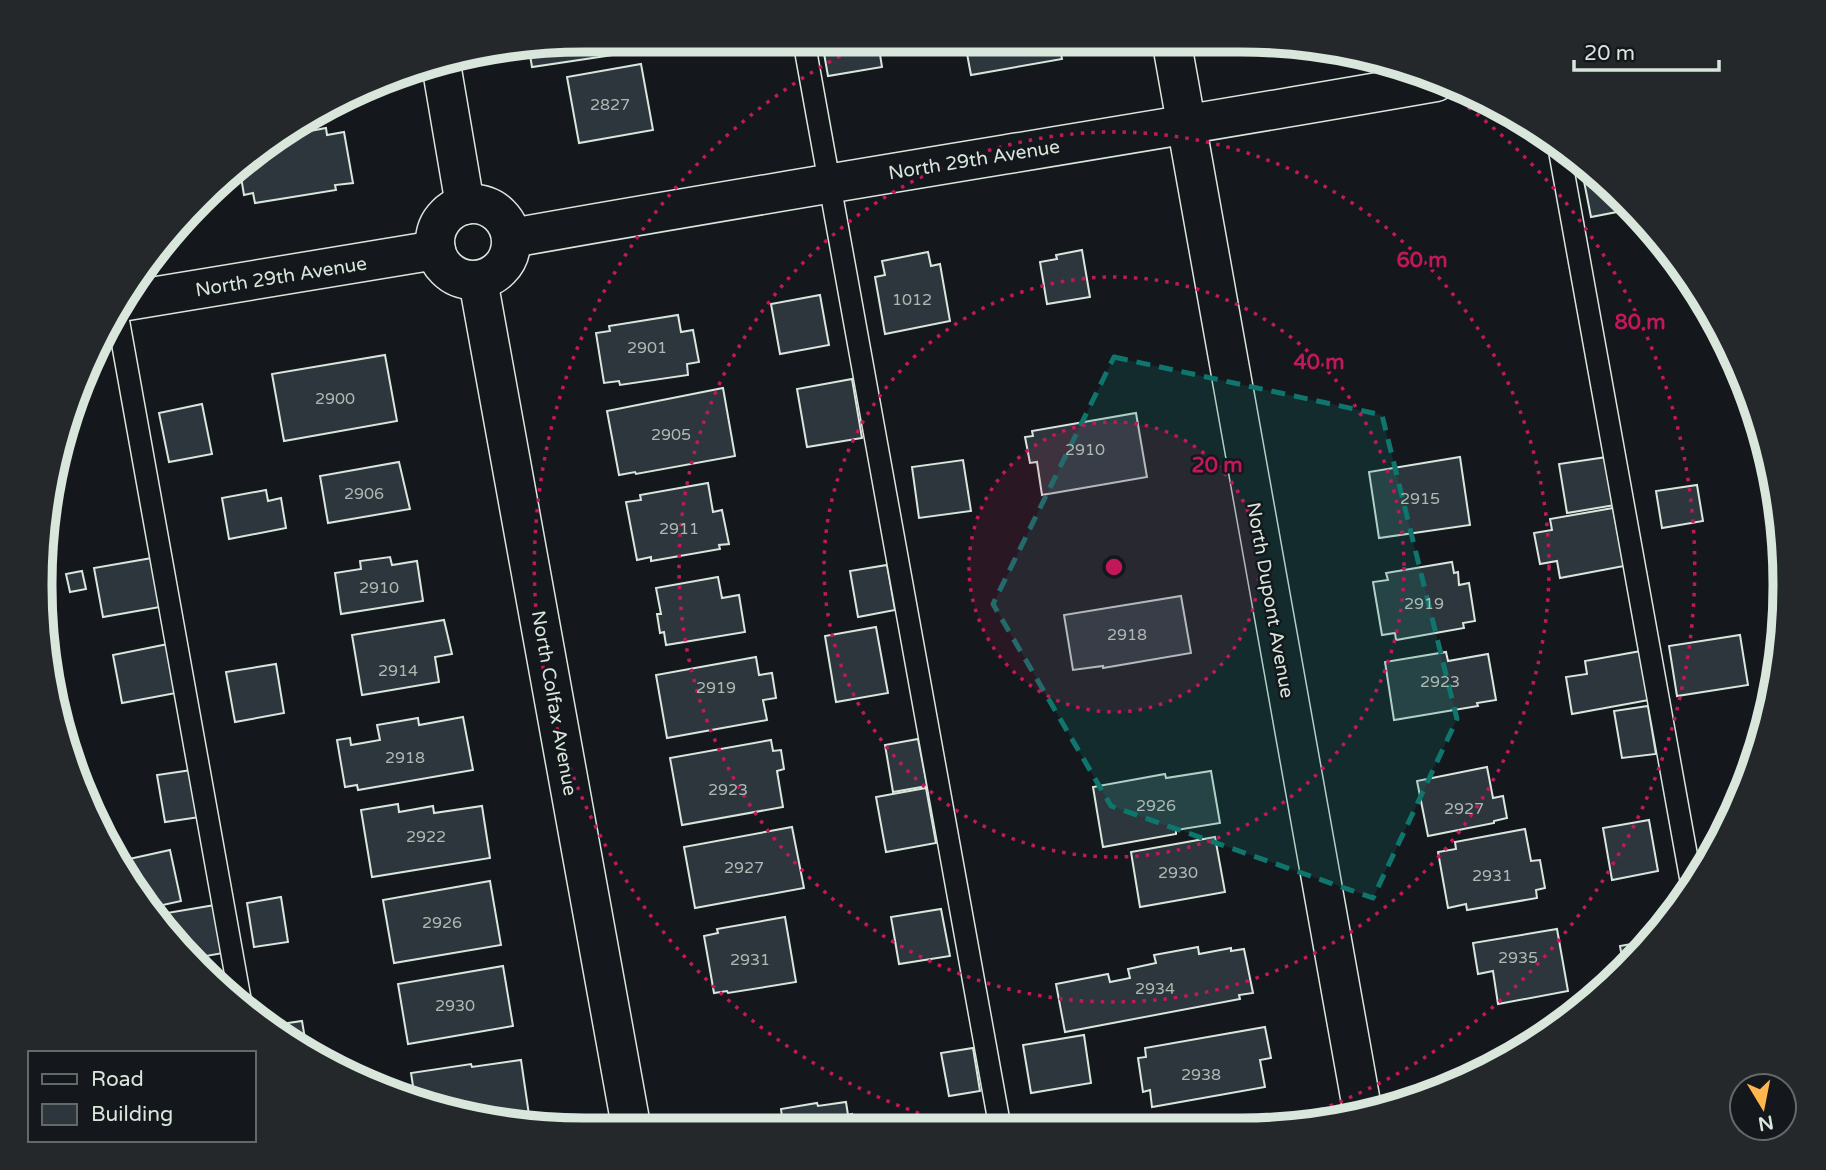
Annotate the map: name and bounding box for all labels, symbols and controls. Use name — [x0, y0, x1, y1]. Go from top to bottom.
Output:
scale bar — [1574, 28, 1719, 72]
text: 20 m — [1584, 41, 1635, 66]
house number: 2827 — [590, 95, 630, 115]
street label: North 29th Avenue — [887, 136, 1061, 184]
text: 60 m — [1396, 248, 1448, 273]
street label: North 29th Avenue — [194, 253, 368, 301]
house number: 1012 — [892, 290, 932, 310]
text: 80 m — [1614, 310, 1666, 335]
house number: 2901 — [627, 338, 667, 358]
text: 40 m — [1293, 350, 1345, 375]
house number: 2900 — [315, 389, 355, 409]
house number: 2905 — [651, 425, 691, 445]
house number: 2910 — [1065, 440, 1105, 460]
text: 20 m — [1191, 453, 1243, 478]
house number: 2906 — [344, 484, 384, 504]
house number: 2915 — [1400, 489, 1440, 509]
street label: North Dupont Avenue — [1242, 501, 1298, 700]
house number: 2911 — [659, 519, 699, 539]
centre of rings — [1102, 555, 1126, 579]
house number: 2910 — [359, 578, 399, 598]
house number: 2919 — [1404, 594, 1444, 614]
street label: North Colfax Avenue — [527, 609, 581, 797]
house number: 2918 — [1107, 625, 1147, 645]
house number: 2914 — [378, 661, 418, 681]
house number: 2923 — [1420, 672, 1460, 692]
house number: 2919 — [696, 678, 736, 698]
house number: 2918 — [385, 748, 425, 768]
house number: 2923 — [708, 780, 748, 800]
house number: 2926 — [1136, 796, 1176, 816]
house number: 2927 — [1444, 799, 1484, 819]
house number: 2922 — [406, 827, 446, 847]
house number: 2927 — [724, 858, 764, 878]
house number: 2930 — [1158, 863, 1198, 883]
house number: 2931 — [1472, 866, 1512, 886]
house number: 2926 — [422, 913, 462, 933]
house number: 2935 — [1498, 948, 1538, 968]
house number: 2931 — [730, 950, 770, 970]
house number: 2934 — [1135, 979, 1175, 999]
house number: 2930 — [435, 996, 475, 1016]
legend — [28, 1051, 256, 1142]
house number: 2938 — [1181, 1065, 1221, 1085]
text: Road — [91, 1067, 144, 1092]
north arrow — [1728, 1072, 1798, 1142]
text: Building — [91, 1102, 173, 1127]
text: N — [1756, 1111, 1775, 1135]

